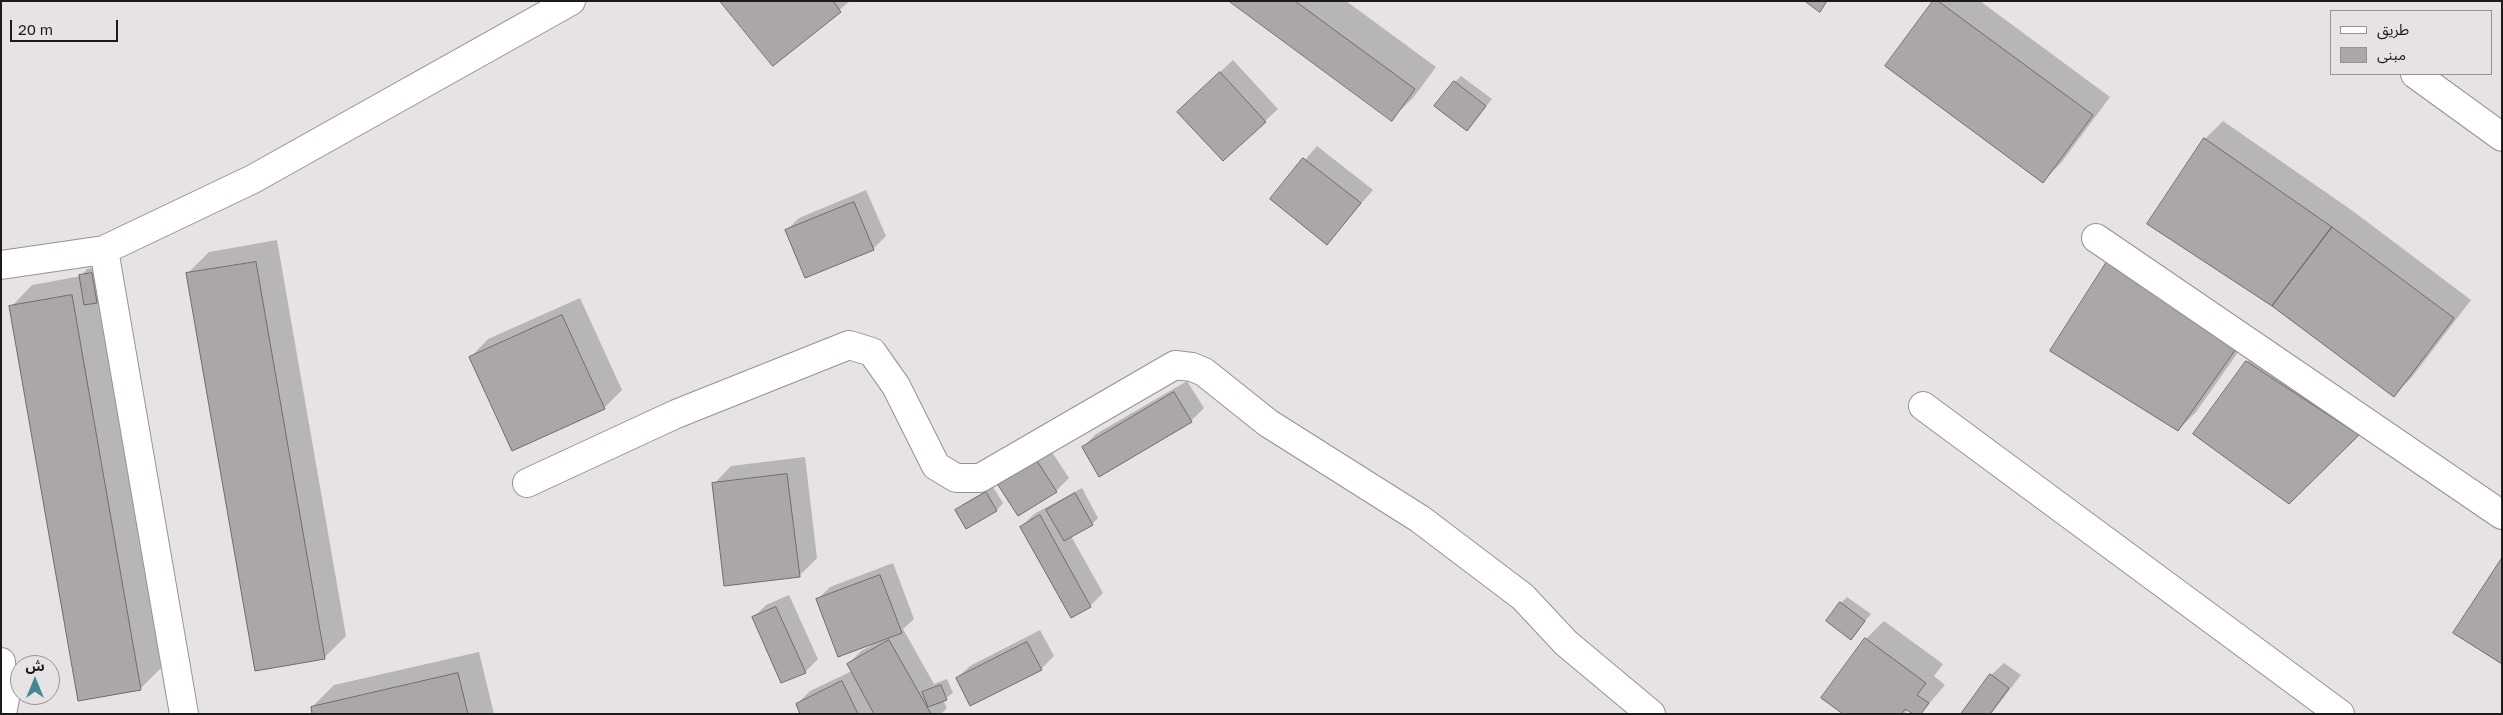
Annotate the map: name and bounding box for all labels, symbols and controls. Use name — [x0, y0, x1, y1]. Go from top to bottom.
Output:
scale bar — [12, 10, 120, 42]
legend — [2330, 10, 2493, 75]
text: 20 m — [18, 20, 53, 38]
text: طريق — [2377, 20, 2409, 38]
text: مبنى — [2377, 45, 2406, 63]
north arrow — [10, 655, 60, 705]
text: ش — [25, 657, 45, 674]

